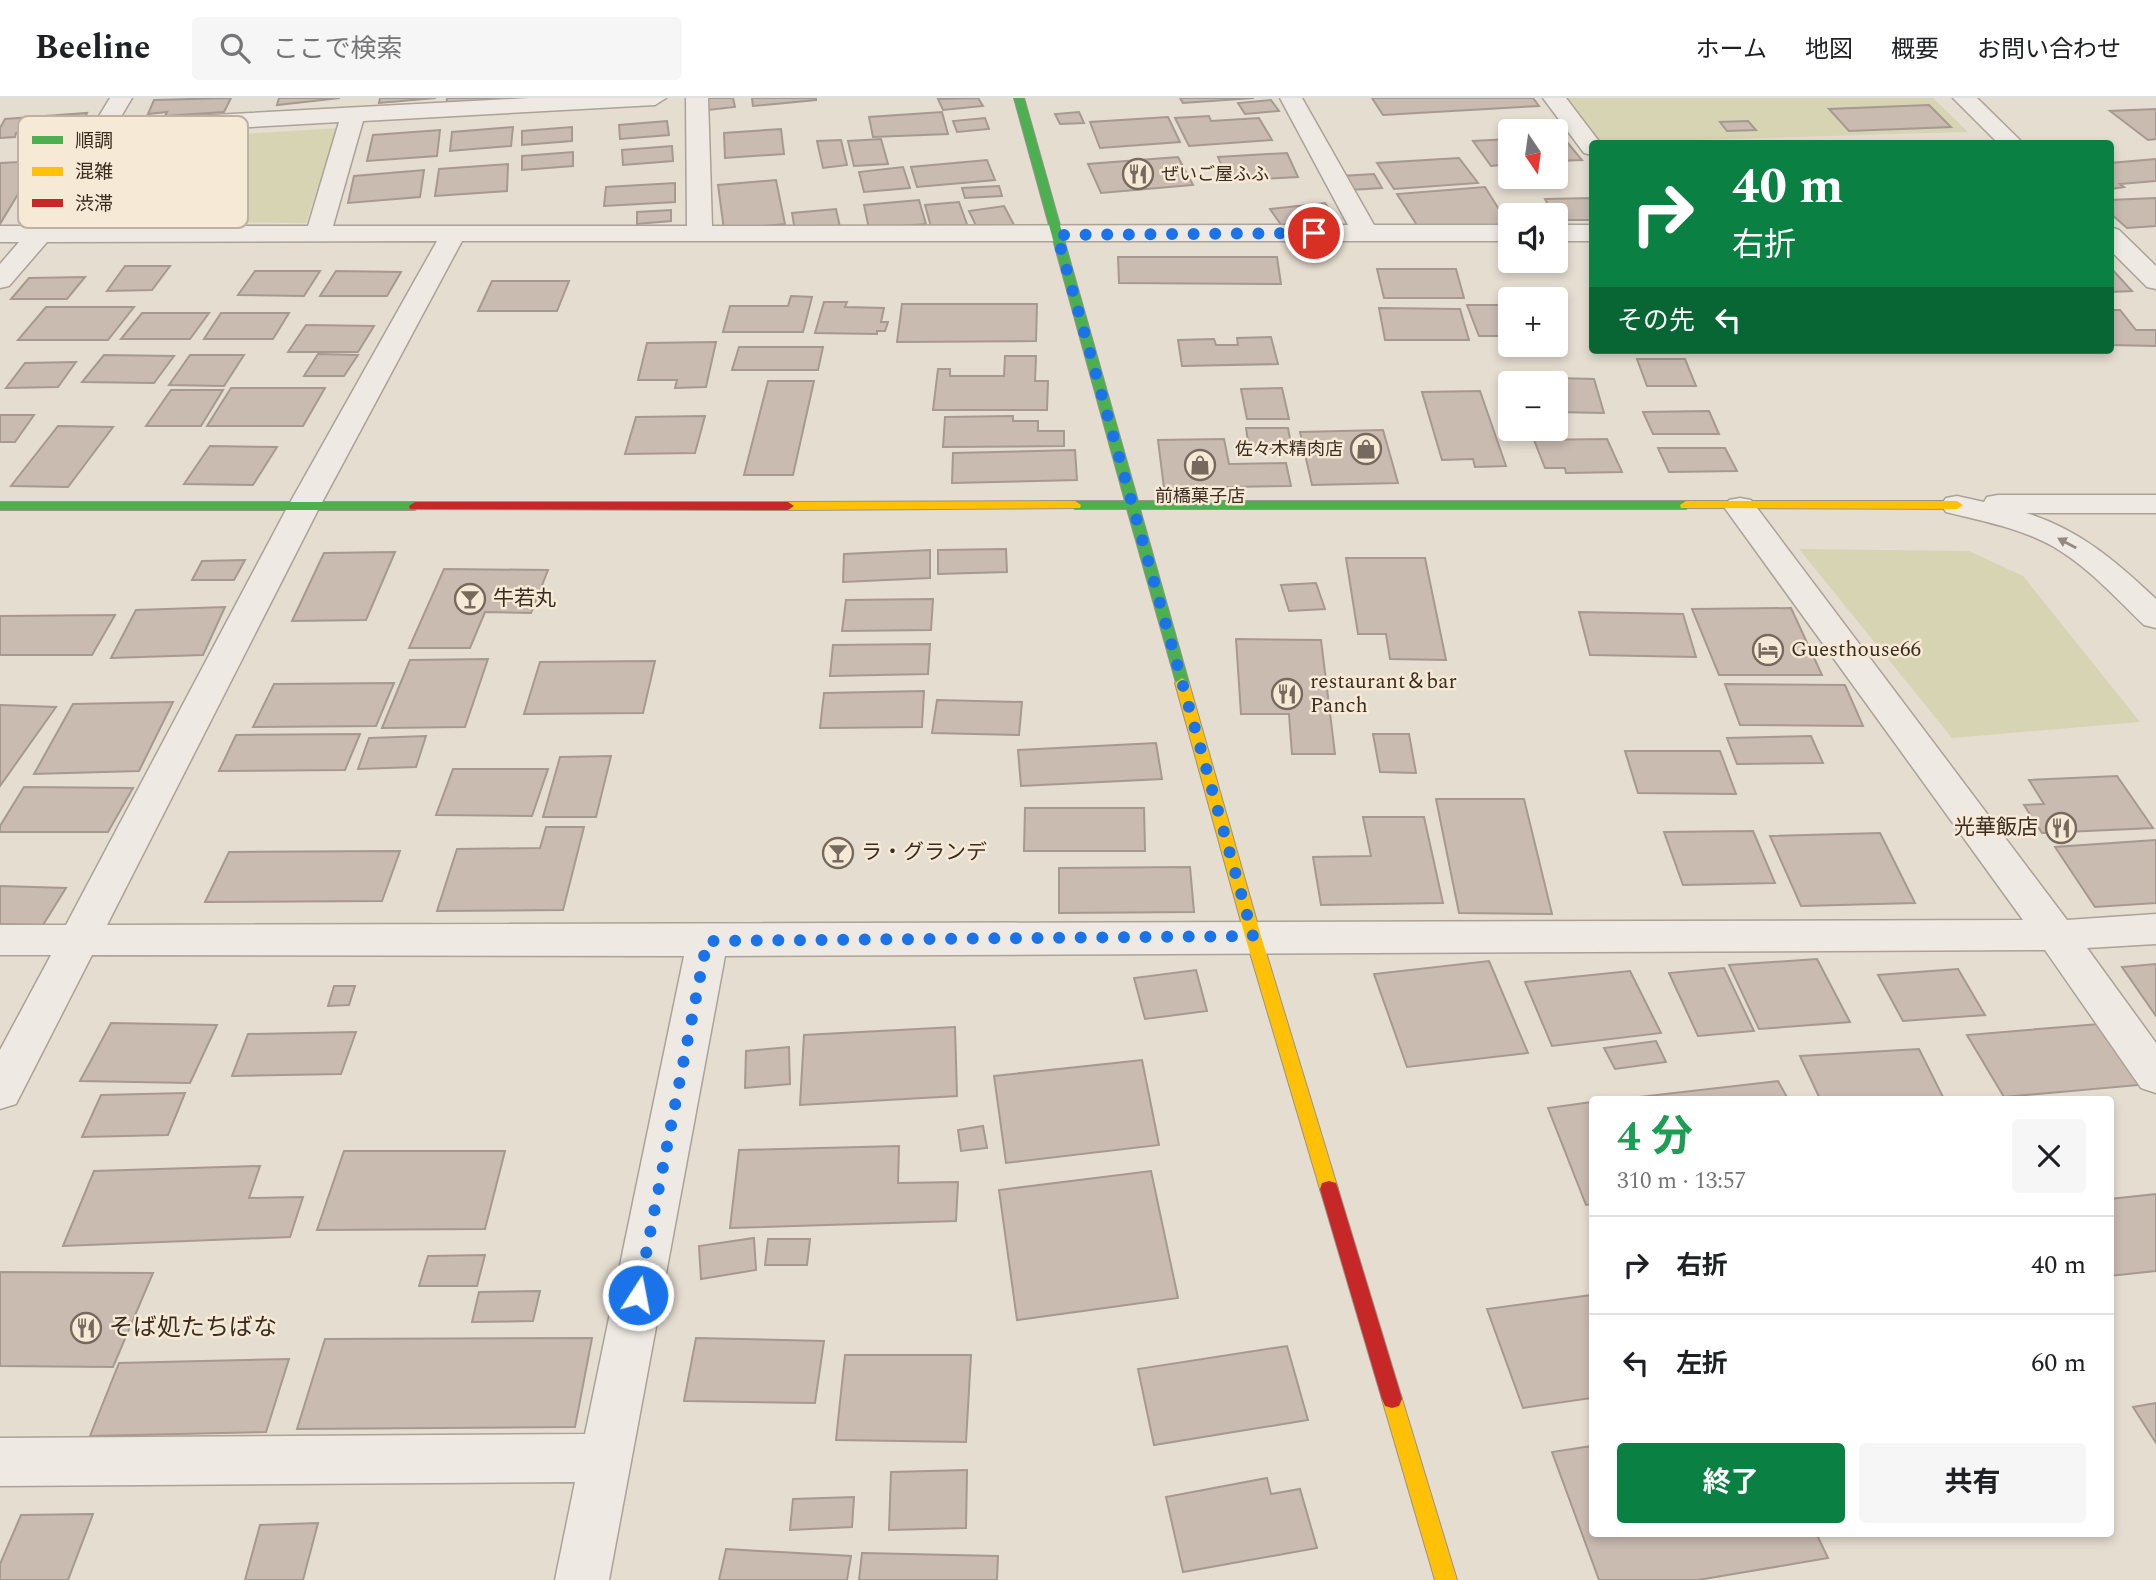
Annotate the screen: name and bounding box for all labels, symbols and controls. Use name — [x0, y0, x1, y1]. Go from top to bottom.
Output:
search box — [192, 17, 682, 80]
text: Beeline — [35, 23, 150, 73]
icon: search — [216, 29, 254, 67]
text: ここで検索 — [272, 29, 402, 69]
text: ホーム — [1696, 32, 1767, 68]
text: 地図 — [1805, 32, 1853, 68]
text: 概要 — [1891, 32, 1939, 68]
text: お問い合わせ — [1977, 32, 2121, 68]
legend — [18, 116, 248, 228]
north arrow — [1498, 119, 1568, 189]
map controls — [1498, 119, 1568, 441]
text: 順調 — [75, 127, 113, 156]
text: 40 m — [1732, 150, 1843, 225]
restaurant icon: ぜいご屋ふふ — [1121, 157, 1155, 191]
text: 混雑 — [75, 158, 113, 187]
place label: ぜいご屋ふふ — [1161, 161, 1269, 188]
icon: right — [1617, 168, 1708, 259]
text: 渋滞 — [75, 190, 113, 219]
pin — [1284, 203, 1344, 263]
button: sound — [1498, 203, 1568, 273]
icon: arrive — [1295, 214, 1333, 252]
text: 右折 — [1732, 221, 1796, 270]
button: + — [1498, 287, 1568, 357]
text: その先 — [1617, 301, 1695, 341]
icon: left — [1709, 301, 1747, 339]
button: − — [1498, 371, 1568, 441]
shop icon: 佐々木精肉店 — [1349, 432, 1383, 466]
place label: 佐々木精肉店 — [1235, 436, 1343, 463]
shop icon: 前橋菓子店 — [1183, 448, 1217, 482]
place label: 前橋菓子店 — [1155, 483, 1245, 510]
one-way arrow — [2057, 537, 2077, 548]
bar icon: 牛若丸 — [453, 582, 487, 616]
place label: 牛若丸 — [493, 583, 556, 615]
hotel icon: Guesthouse66 — [1751, 633, 1785, 667]
place label: Guesthouse66 — [1791, 634, 1921, 666]
place label: restaurant＆bar Panch — [1310, 666, 1457, 722]
restaurant icon: restaurant＆bar Panch — [1270, 677, 1304, 711]
restaurant icon: 光華飯店 — [2044, 811, 2078, 845]
place label: 光華飯店 — [1954, 812, 2038, 844]
bar icon: ラ・グランデ — [821, 836, 855, 870]
place label: ラ・グランデ — [861, 837, 987, 869]
text: 4 分 — [1617, 1106, 1693, 1169]
button: close — [2012, 1119, 2086, 1193]
text: 310 m · 13:57 — [1617, 1164, 1746, 1199]
text: 40 m — [2031, 1245, 2086, 1285]
icon: right — [1617, 1246, 1655, 1284]
text: 右折 — [1676, 1246, 1728, 1286]
position arrow — [601, 1258, 675, 1332]
place label: そば処たちばな — [109, 1310, 277, 1346]
restaurant icon: そば処たちばな — [69, 1311, 103, 1345]
text: 60 m — [2031, 1343, 2086, 1383]
icon: left — [1617, 1344, 1655, 1382]
text: 左折 — [1676, 1344, 1728, 1384]
button: 終了 — [1617, 1443, 1845, 1523]
button: 共有 — [1859, 1443, 2086, 1523]

